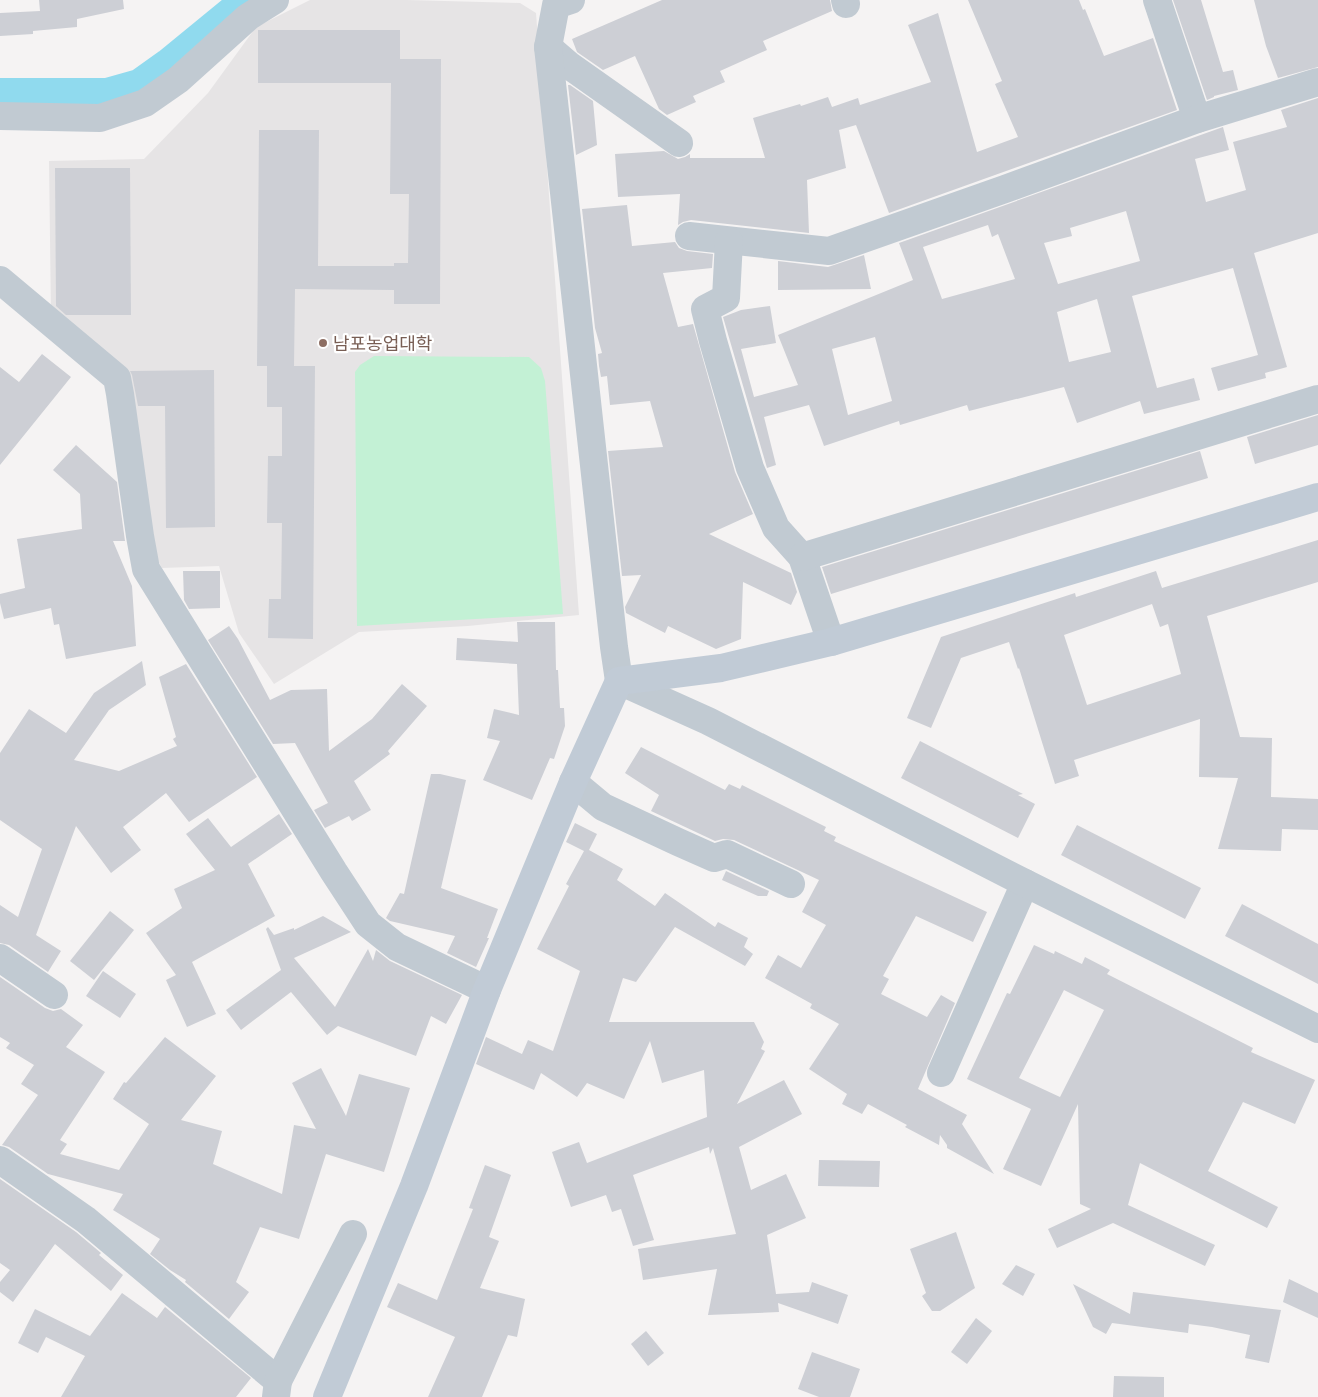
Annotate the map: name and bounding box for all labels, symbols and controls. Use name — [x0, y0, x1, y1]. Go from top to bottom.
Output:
place label: 남포농업대학 — [333, 333, 432, 354]
marker: 남포농업대학 — [317, 337, 329, 349]

